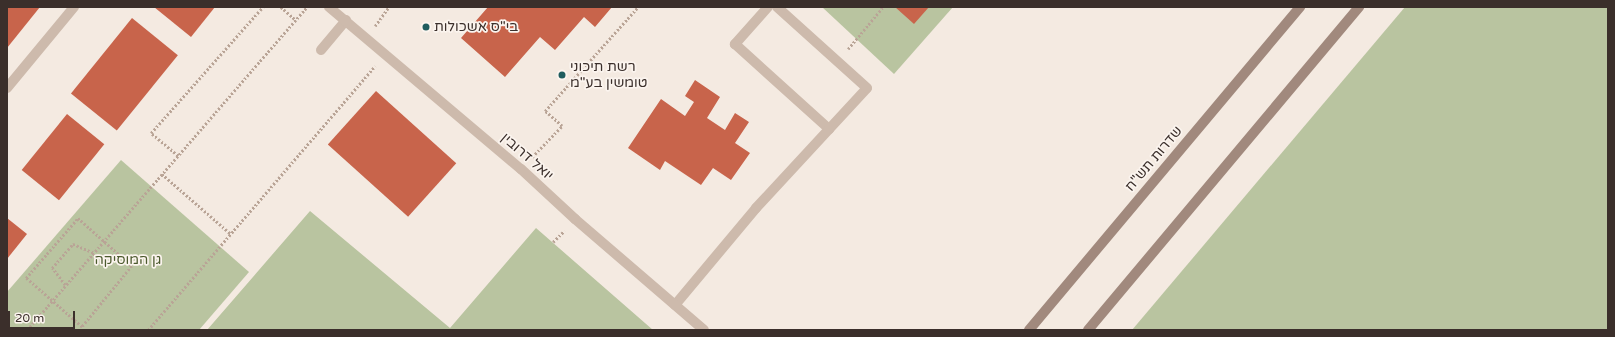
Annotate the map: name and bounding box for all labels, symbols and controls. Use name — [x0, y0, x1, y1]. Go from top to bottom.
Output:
place label: בי"ס אשכולות — [434, 19, 518, 35]
marker: בי"ס אשכולות — [421, 22, 431, 32]
place label: רשת תיכוני טומשין בע"מ — [570, 59, 648, 92]
marker: רשת תיכוני טומשין בע"מ — [557, 70, 567, 80]
street label: שדרות תש"ח — [1122, 123, 1186, 195]
street label: יואל דרובין — [497, 130, 557, 184]
park label: גן המוסיקה — [95, 252, 161, 268]
scale bar — [10, 303, 77, 329]
text: 20 m — [15, 311, 44, 325]

